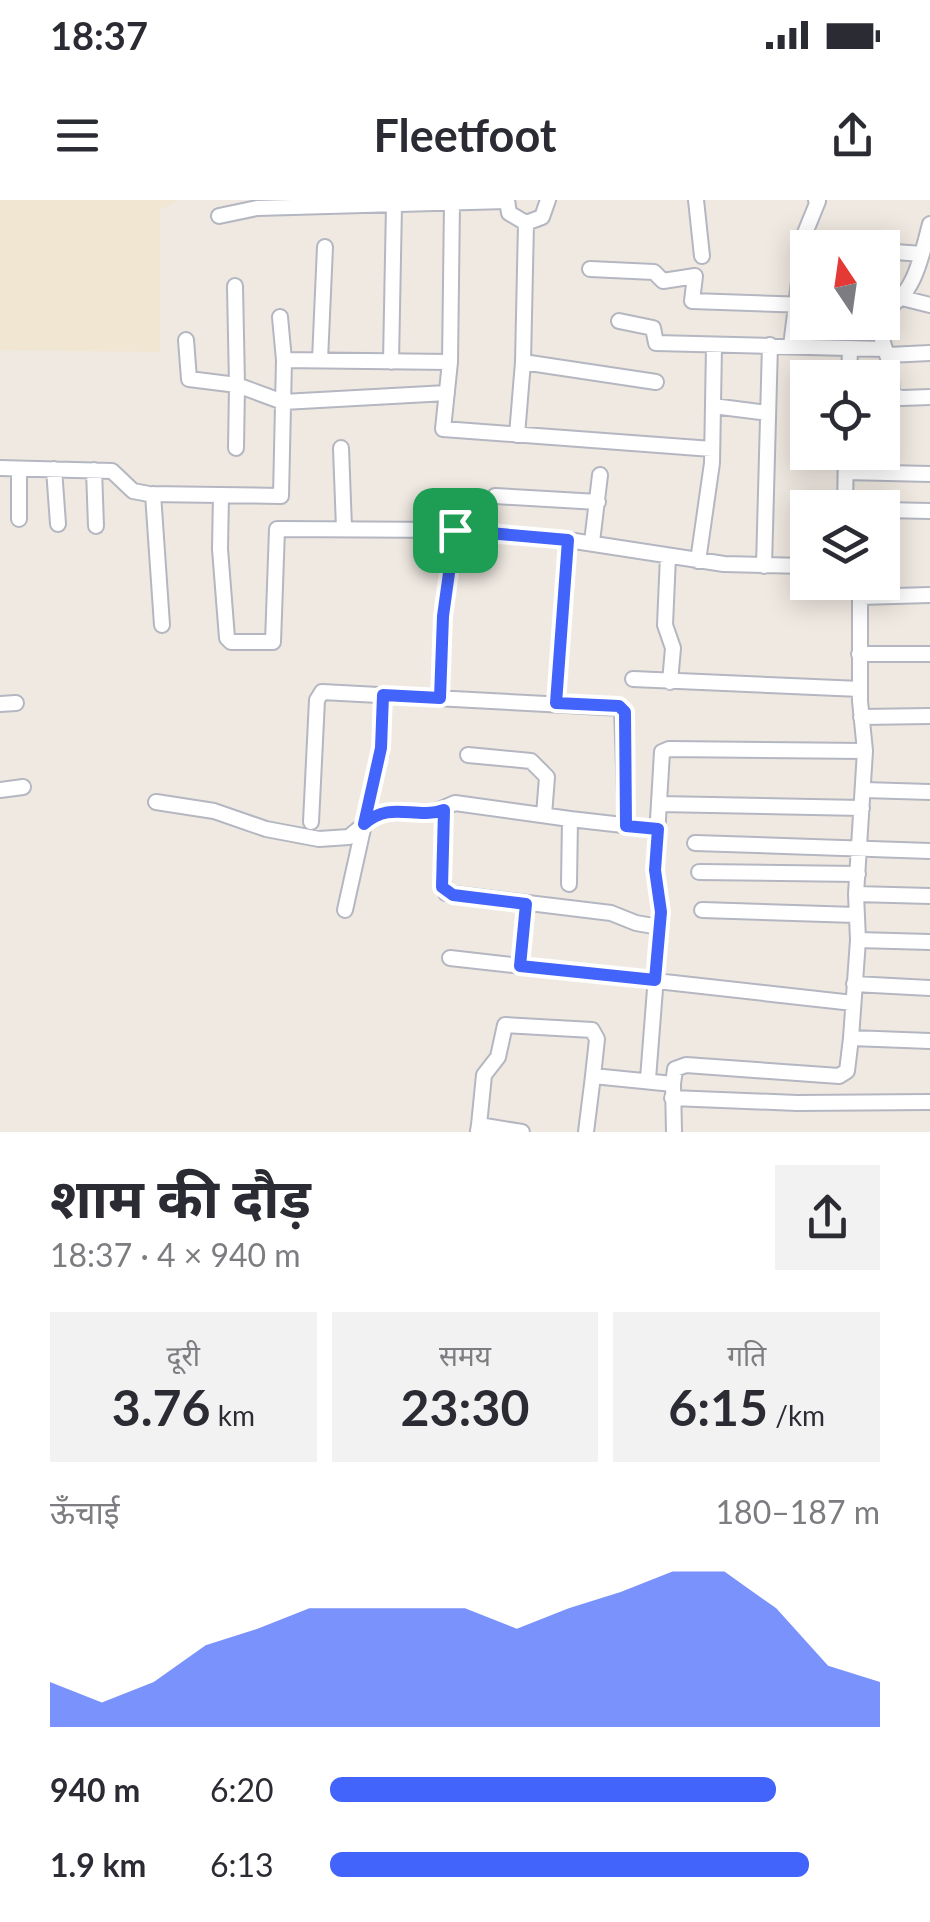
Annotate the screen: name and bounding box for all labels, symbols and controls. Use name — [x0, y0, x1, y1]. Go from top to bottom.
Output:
text: 18:37 — [50, 12, 148, 58]
icon: menu — [50, 108, 105, 163]
text: Fleetfoot — [373, 108, 557, 162]
icon: share — [825, 108, 880, 163]
north arrow — [790, 230, 900, 340]
map controls — [790, 230, 900, 600]
button: locate — [790, 360, 900, 470]
pin — [413, 488, 498, 573]
button: layers — [790, 490, 900, 600]
icon: arrive — [428, 503, 483, 558]
text: शाम की दौड़ — [50, 1164, 311, 1230]
button: share — [775, 1165, 880, 1270]
text: 18:37 · 4 × 940 m — [50, 1235, 301, 1274]
text: दूरी — [167, 1338, 200, 1372]
text: समय — [439, 1338, 491, 1372]
text: गति — [727, 1338, 766, 1372]
text: 3.76 — [112, 1377, 211, 1437]
text: 23:30 — [401, 1377, 529, 1437]
text: 6:15 — [668, 1377, 768, 1437]
text: km — [211, 1398, 255, 1432]
text: /km — [768, 1398, 825, 1432]
text: ऊँचाई — [50, 1492, 119, 1531]
text: 180–187 m — [716, 1492, 880, 1531]
text: 940 m — [50, 1770, 140, 1809]
text: 6:20 — [210, 1770, 274, 1809]
text: 1.9 km — [50, 1845, 146, 1884]
text: 6:13 — [210, 1845, 274, 1884]

